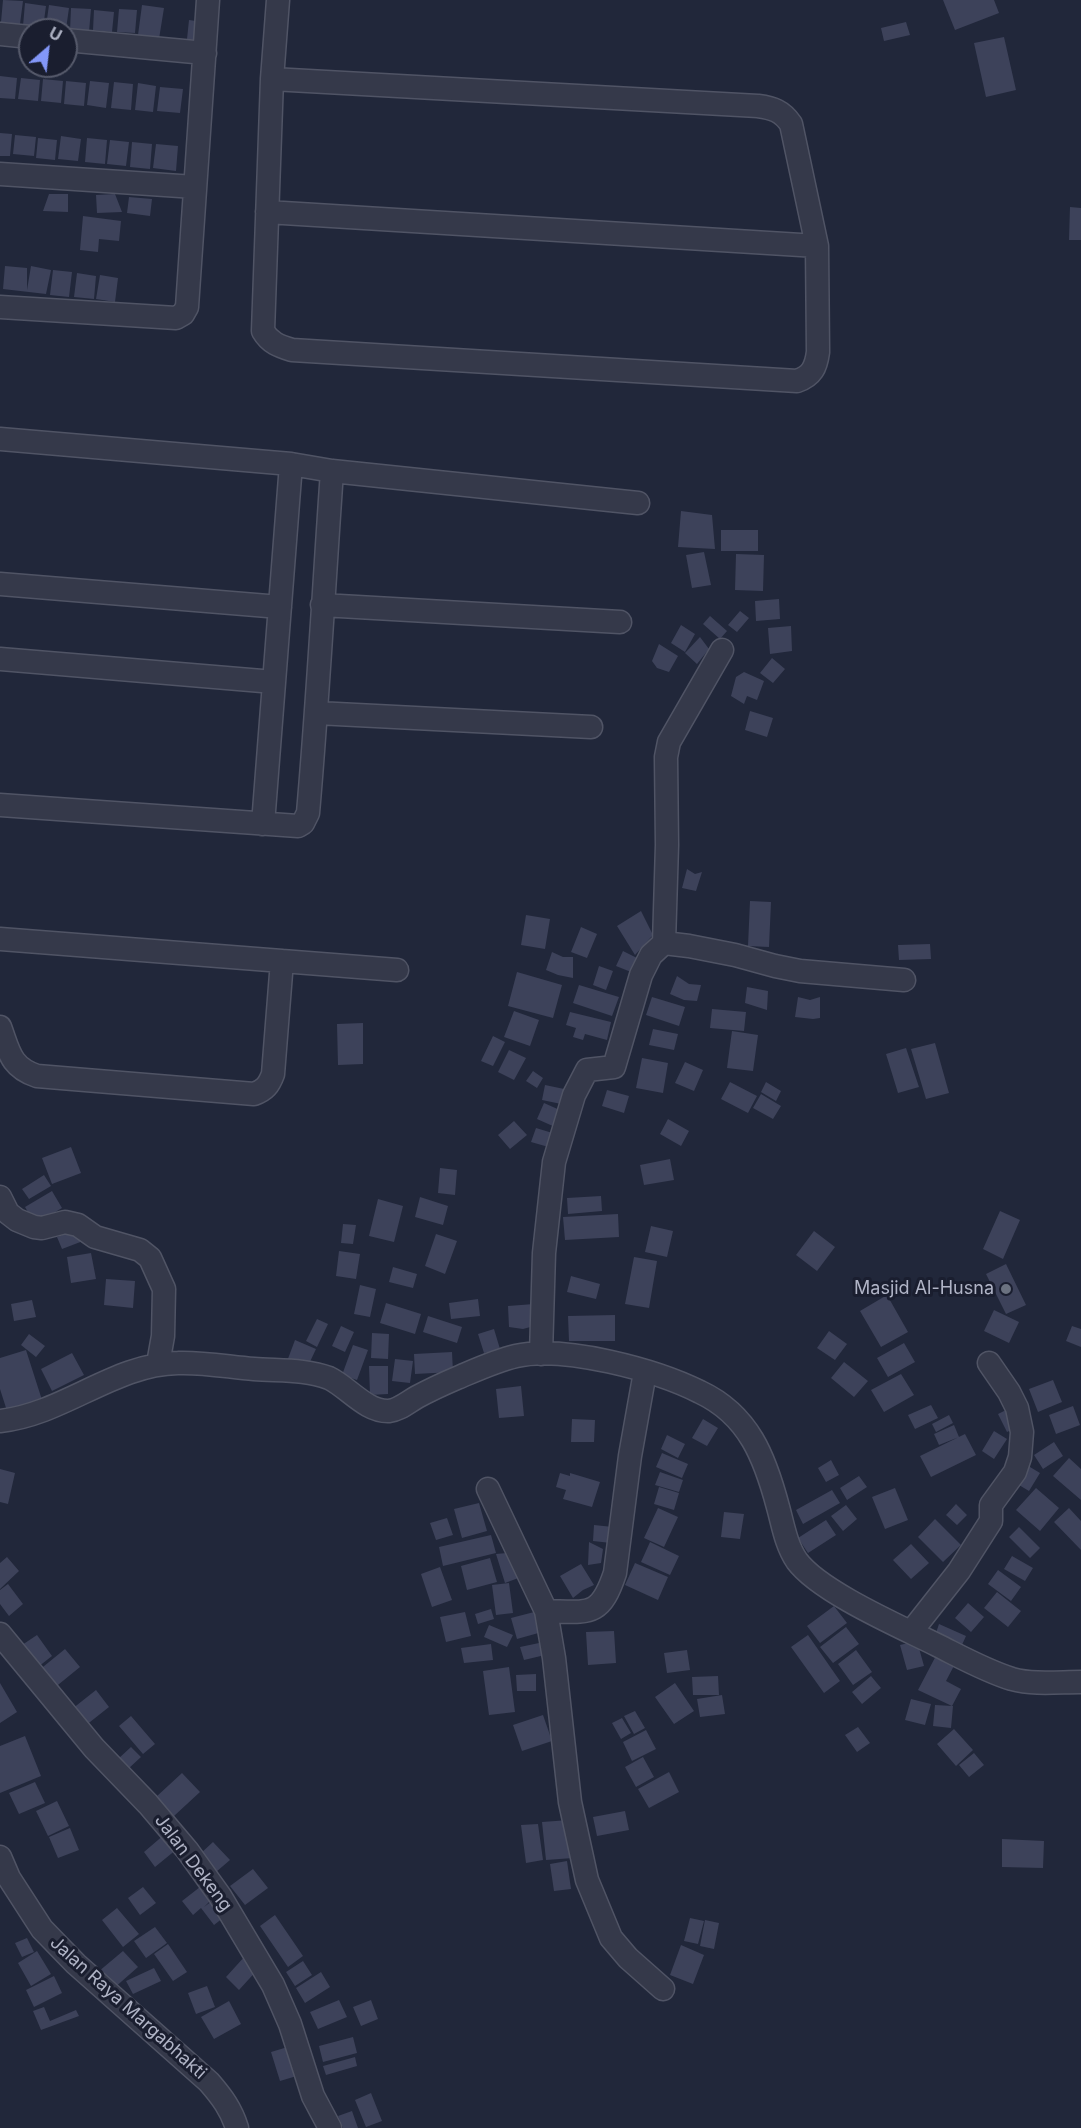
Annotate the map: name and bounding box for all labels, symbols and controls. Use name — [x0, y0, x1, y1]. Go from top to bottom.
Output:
north arrow — [18, 18, 78, 78]
text: U — [46, 22, 65, 45]
place label: Masjid Al-Husna — [854, 1278, 994, 1300]
marker: Masjid Al-Husna — [999, 1282, 1013, 1296]
street label: Jalan Dekeng — [150, 1810, 236, 1916]
street label: Jalan Raya Margabhakti — [45, 1932, 211, 2084]

